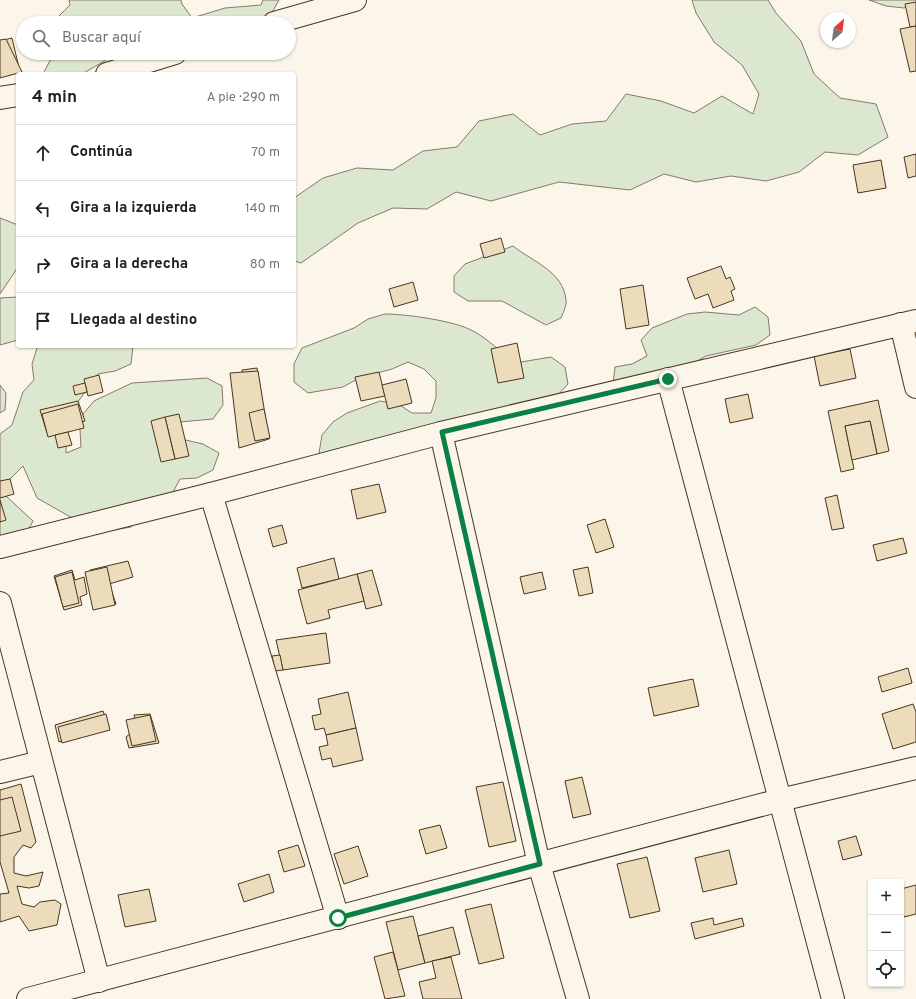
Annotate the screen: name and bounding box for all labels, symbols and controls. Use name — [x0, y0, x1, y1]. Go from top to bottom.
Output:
north arrow — [820, 12, 856, 48]
search box — [16, 16, 296, 60]
icon: search — [30, 27, 52, 49]
text: Buscar aquí — [62, 29, 141, 48]
text: 4 min — [32, 87, 77, 109]
text: A pie · 290 m — [207, 90, 280, 106]
icon: ahead — [32, 142, 54, 164]
text: Continúa — [70, 143, 132, 162]
text: 70 m — [251, 145, 280, 161]
icon: left — [32, 198, 54, 220]
text: Gira a la izquierda — [70, 199, 197, 218]
text: 140 m — [245, 201, 280, 217]
icon: right — [32, 254, 54, 276]
text: Gira a la derecha — [70, 255, 188, 274]
text: 80 m — [250, 257, 280, 273]
icon: arrive — [32, 310, 54, 332]
text: Llegada al destino — [70, 311, 197, 330]
route end — [659, 370, 677, 388]
map controls — [868, 879, 904, 987]
button: + — [868, 879, 904, 915]
route start — [329, 909, 347, 927]
button: − — [868, 915, 904, 951]
button: locate — [868, 951, 904, 987]

